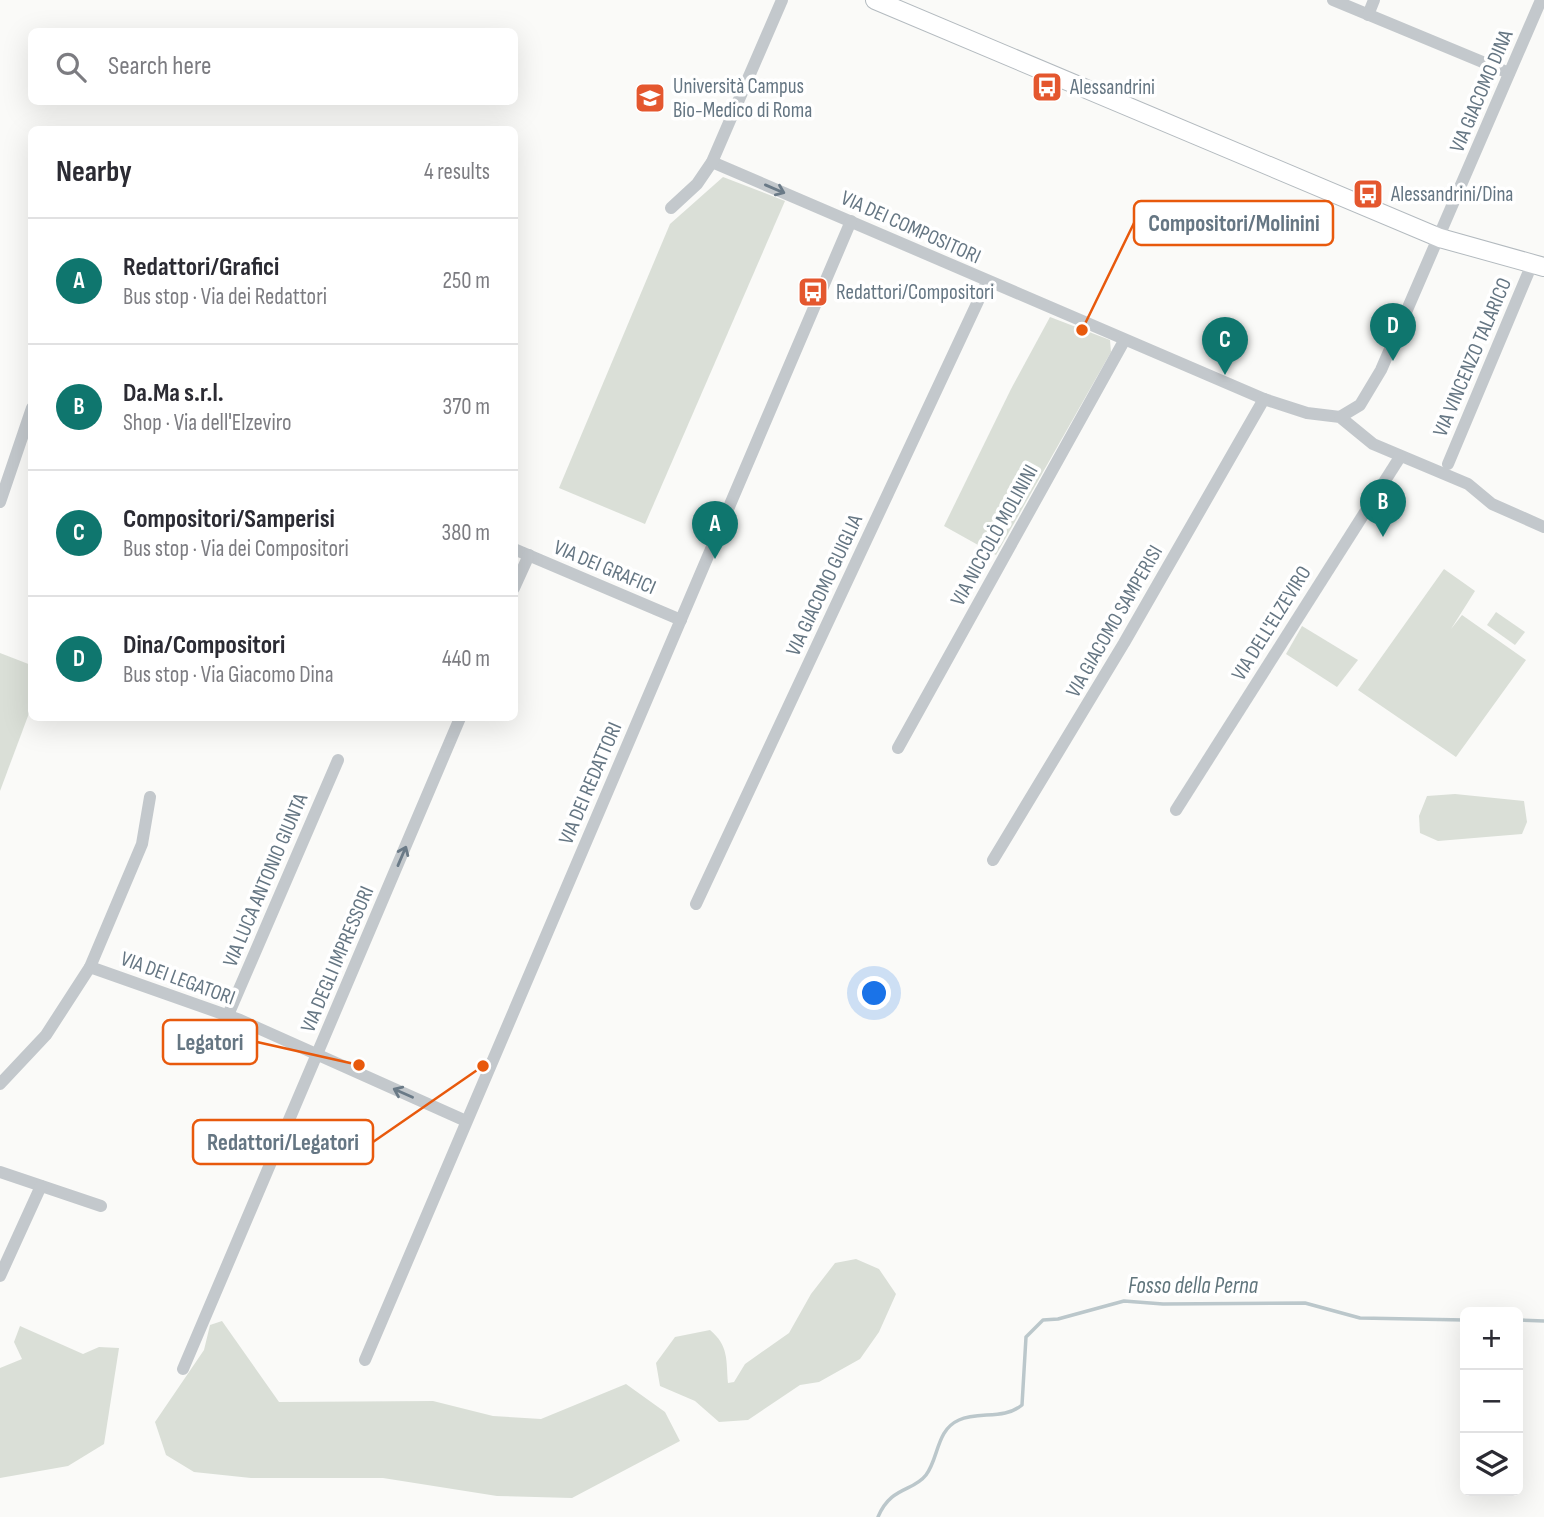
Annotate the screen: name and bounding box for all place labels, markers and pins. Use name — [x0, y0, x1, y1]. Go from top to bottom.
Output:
bus stop icon: Alessandrini — [1030, 70, 1064, 104]
place label: Università Campus Bio-Medico di Roma — [673, 74, 812, 123]
place label: Alessandrini — [1069, 75, 1155, 100]
school or university icon: Università Campus Bio-Medico di Roma — [633, 81, 667, 115]
bus stop icon: Alessandrini/Dina — [1351, 177, 1385, 211]
place label: Alessandrini/Dina — [1390, 182, 1513, 207]
callout: Compositori/Molinini — [1134, 201, 1333, 245]
bus stop icon: Redattori/Compositori — [796, 275, 830, 309]
place label: Redattori/Compositori — [836, 280, 994, 305]
pin: D — [1370, 303, 1416, 361]
pin: C — [1202, 317, 1248, 375]
pin: B — [1360, 479, 1406, 537]
pin: A — [692, 501, 738, 559]
callout: Legatori — [163, 1020, 257, 1064]
callout: Redattori/Legatori — [193, 1120, 373, 1164]

